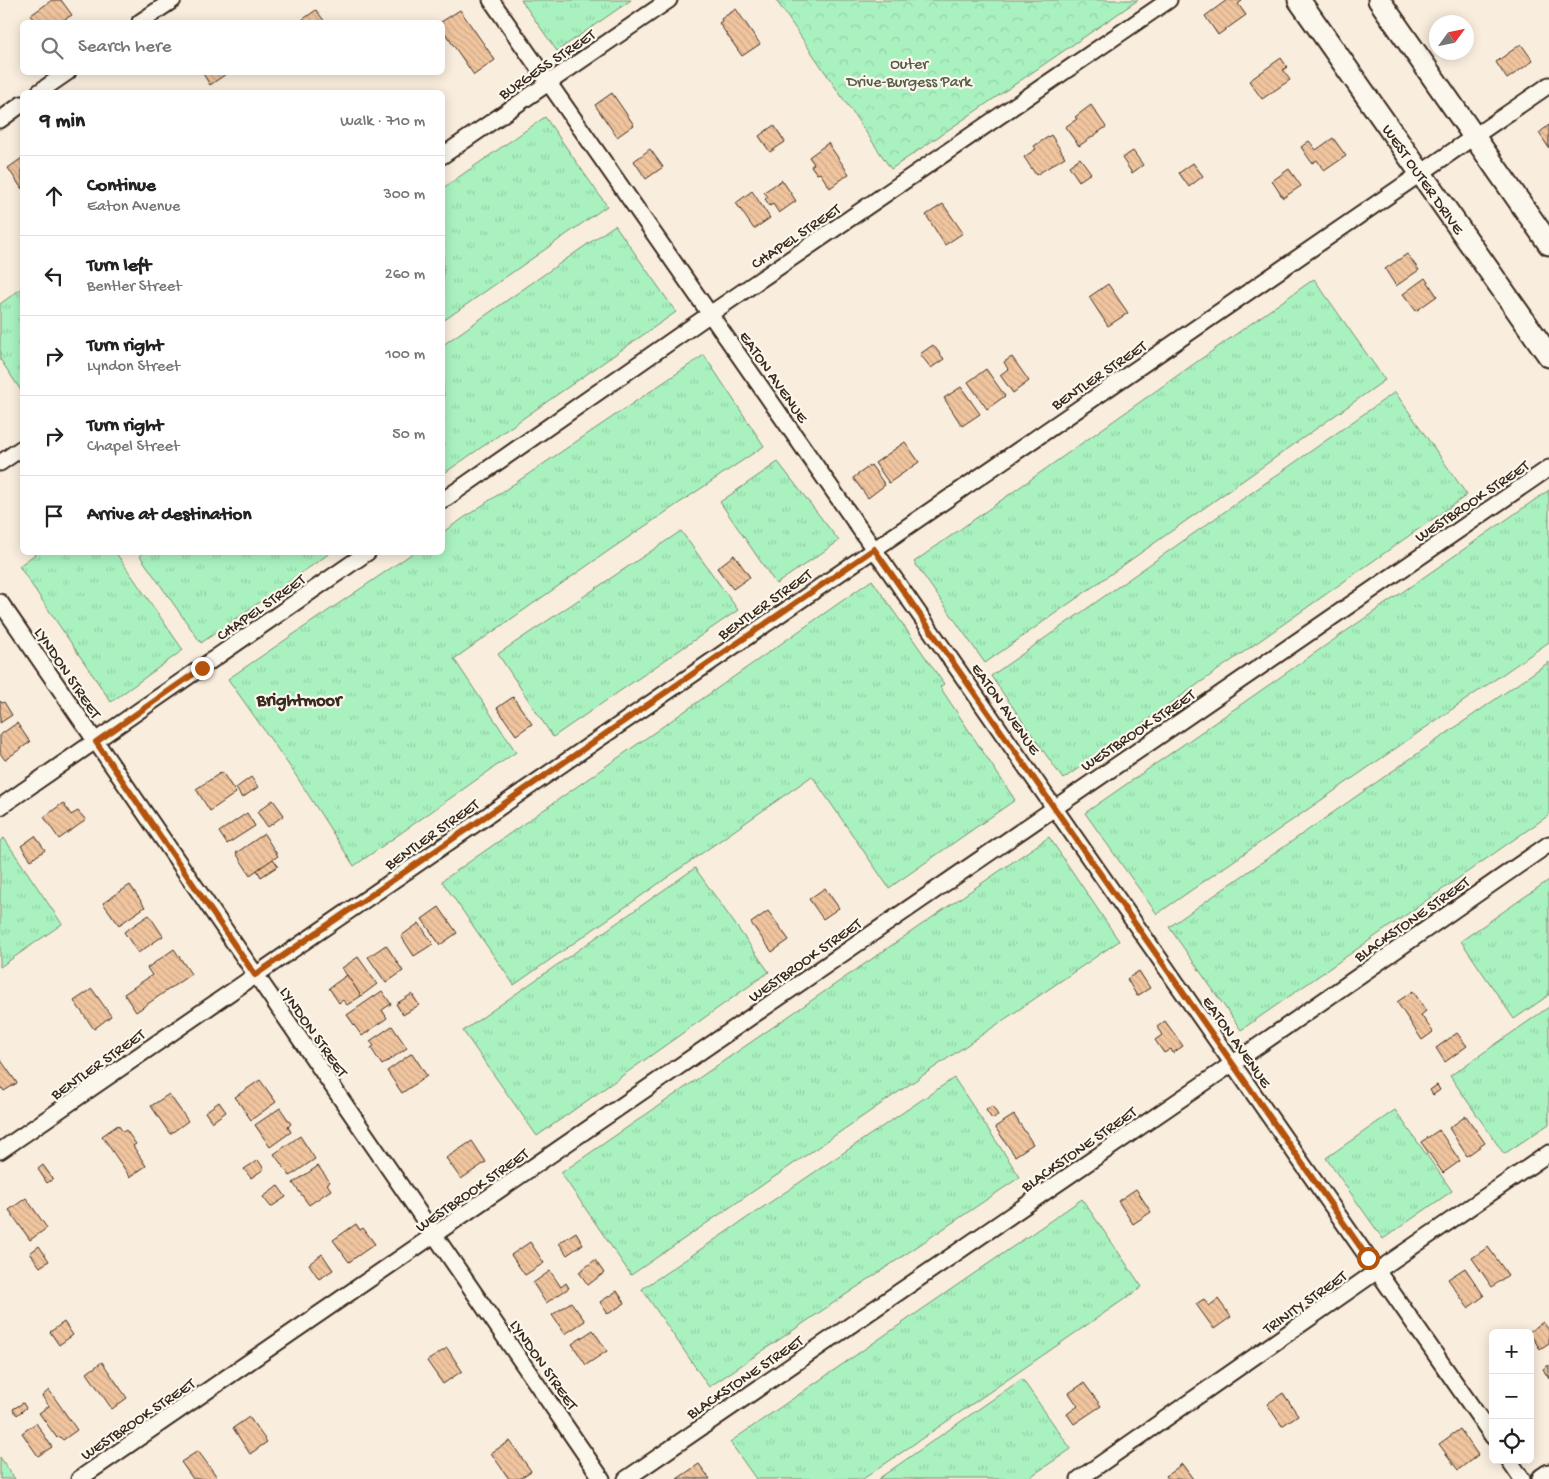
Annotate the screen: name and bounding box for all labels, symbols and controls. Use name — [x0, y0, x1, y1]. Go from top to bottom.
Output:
north arrow — [1429, 15, 1474, 60]
search box — [20, 20, 445, 75]
street label: BURGESS STREET — [495, 26, 601, 106]
icon: search — [38, 34, 66, 62]
text: Search here — [78, 36, 172, 59]
park label: Outer Drive-Burgess Park — [846, 56, 973, 93]
text: 9 min — [40, 110, 85, 135]
text: Walk · 710 m — [340, 113, 425, 132]
street label: WEST OUTER DRIVE — [1376, 122, 1467, 240]
text: Continue — [87, 175, 156, 198]
icon: ahead — [40, 182, 68, 210]
text: 300 m — [383, 186, 425, 205]
text: Eaton Avenue — [87, 198, 180, 217]
street label: CHAPEL STREET — [749, 201, 846, 275]
text: Turn left — [87, 255, 151, 278]
icon: left — [40, 262, 68, 290]
text: 260 m — [385, 266, 425, 285]
text: Bentler Street — [87, 278, 181, 297]
street label: EATON AVENUE — [734, 329, 811, 428]
text: Turn right — [87, 335, 163, 358]
street label: BENTLER STREET — [1048, 338, 1152, 416]
icon: right — [40, 342, 68, 370]
text: 100 m — [385, 346, 425, 365]
text: Lyndon Street — [87, 358, 180, 377]
text: Turn right — [87, 415, 163, 438]
icon: right — [40, 422, 68, 450]
text: 50 m — [392, 426, 425, 445]
text: Chapel Street — [87, 438, 179, 457]
street label: WESTBROOK STREET — [1412, 457, 1534, 548]
icon: arrive — [40, 502, 68, 530]
text: Arrive at destination — [87, 504, 251, 527]
street label: BENTLER STREET — [714, 566, 818, 646]
street label: CHAPEL STREET — [214, 571, 311, 646]
street label: LYNDON STREET — [29, 625, 104, 724]
route end — [191, 657, 214, 680]
street label: EATON AVENUE — [966, 661, 1043, 760]
street label: WESTBROOK STREET — [1078, 686, 1200, 777]
district label: Brightmoor — [256, 691, 344, 712]
street label: BENTLER STREET — [381, 796, 485, 876]
street label: BLACKSTONE STREET — [1351, 873, 1475, 968]
street label: WESTBROOK STREET — [746, 915, 867, 1008]
street label: LYNDON STREET — [274, 984, 351, 1083]
street label: EATON AVENUE — [1197, 994, 1274, 1093]
street label: BENTLER STREET — [47, 1026, 151, 1106]
street label: BLACKSTONE STREET — [1018, 1103, 1142, 1198]
street label: WESTBROOK STREET — [413, 1145, 534, 1238]
route start — [1357, 1247, 1380, 1270]
street label: TRINITY STREET — [1260, 1267, 1352, 1340]
street label: LYNDON STREET — [504, 1317, 581, 1416]
map controls — [1489, 1329, 1534, 1464]
button: + — [1489, 1329, 1534, 1374]
street label: BLACKSTONE STREET — [683, 1332, 809, 1425]
button: − — [1489, 1374, 1534, 1419]
street label: WESTBROOK STREET — [78, 1375, 200, 1466]
button: locate — [1489, 1419, 1534, 1464]

